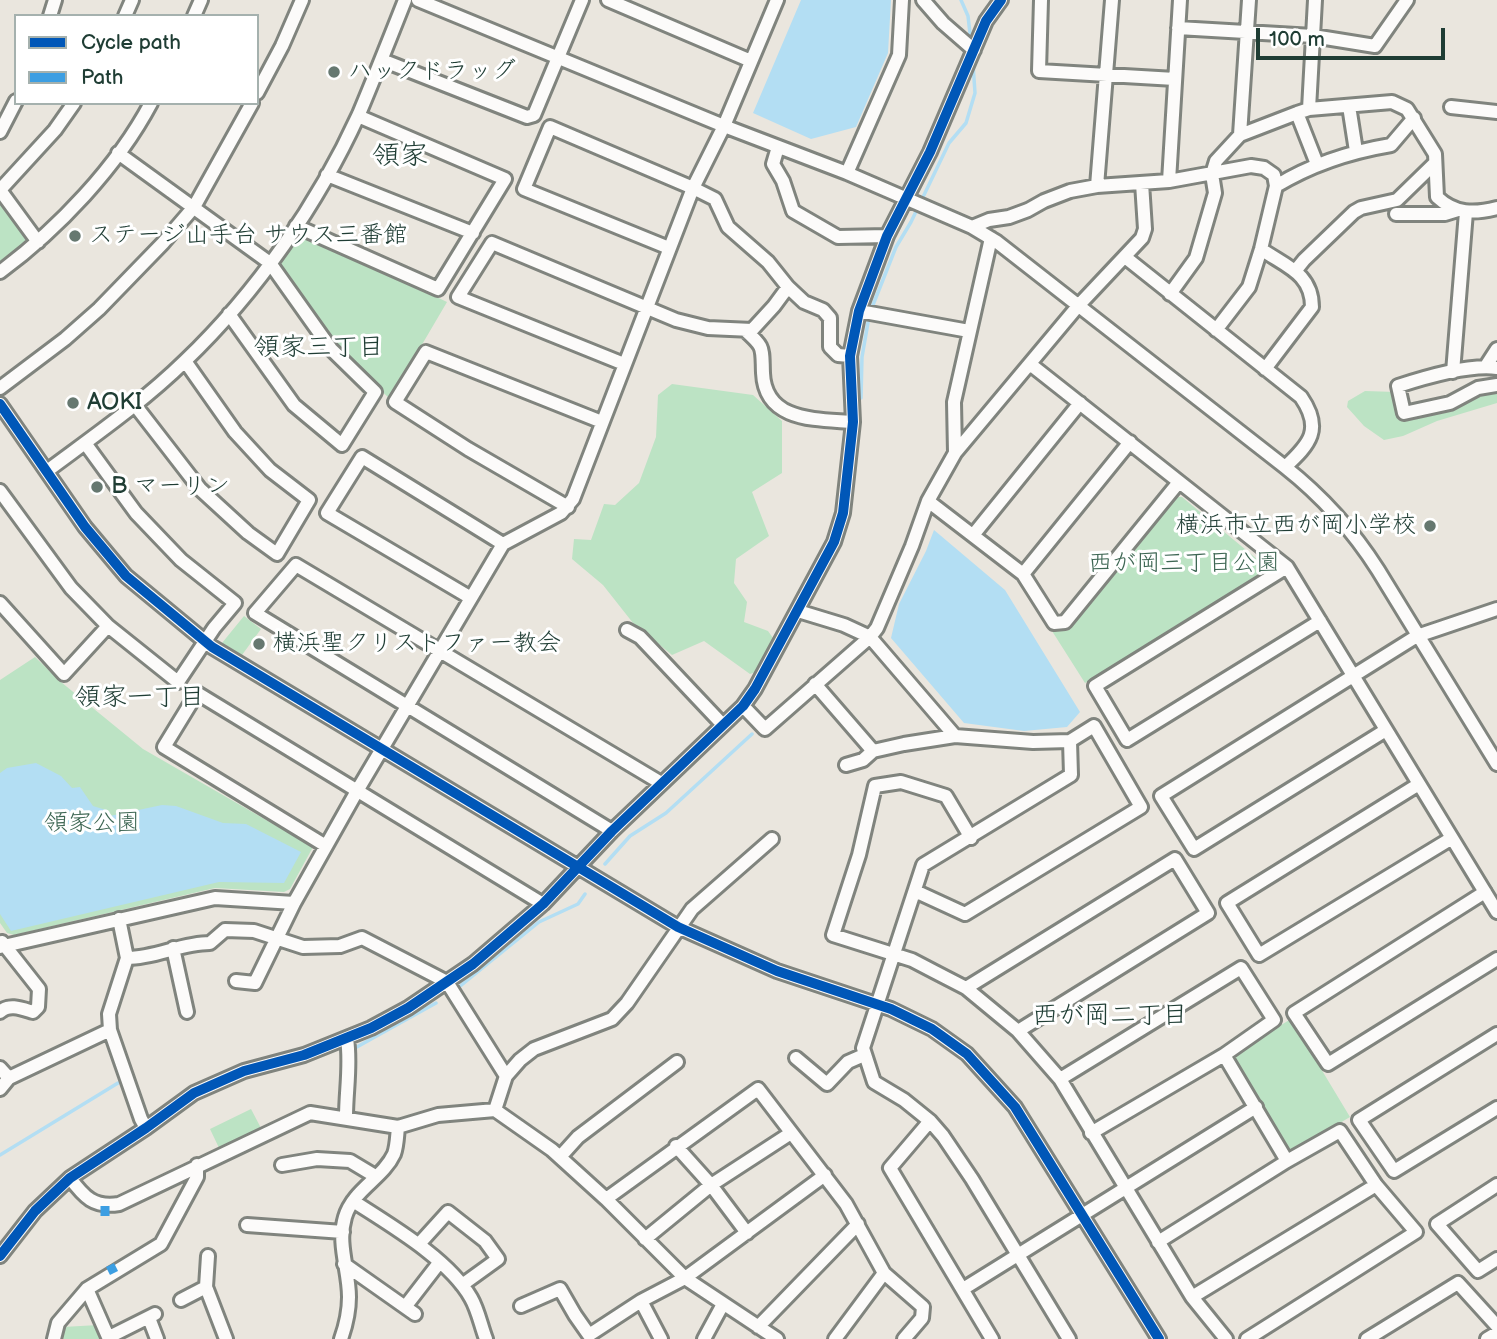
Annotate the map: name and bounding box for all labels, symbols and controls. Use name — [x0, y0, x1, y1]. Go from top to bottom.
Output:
legend — [14, 14, 259, 105]
scale bar — [1259, 14, 1448, 58]
text: 100 m — [1269, 27, 1325, 52]
text: Cycle path — [81, 30, 181, 55]
place label: ハックドラッグ — [348, 58, 516, 86]
marker: ハックドラッグ — [326, 64, 342, 80]
text: Path — [81, 65, 123, 90]
district label: 領家 — [372, 140, 428, 174]
place label: ステージ山手台 サウス三番館 — [89, 222, 407, 250]
marker: ステージ山手台 サウス三番館 — [67, 228, 83, 244]
district label: 領家三丁目 — [254, 332, 384, 364]
place label: AOKI — [87, 389, 142, 417]
marker: AOKI — [65, 395, 81, 411]
place label: B マーリン — [111, 473, 230, 501]
marker: B マーリン — [89, 479, 105, 495]
place label: 横浜市立西が岡小学校 — [1176, 512, 1416, 540]
marker: 横浜市立西が岡小学校 — [1422, 518, 1438, 534]
park label: 西が岡三丁目公園 — [1088, 550, 1280, 578]
place label: 横浜聖クリストファー教会 — [273, 630, 561, 658]
marker: 横浜聖クリストファー教会 — [251, 636, 267, 652]
district label: 領家一丁目 — [75, 682, 205, 714]
park label: 領家公園 — [44, 810, 140, 838]
district label: 西が岡二丁目 — [1032, 1000, 1188, 1032]

